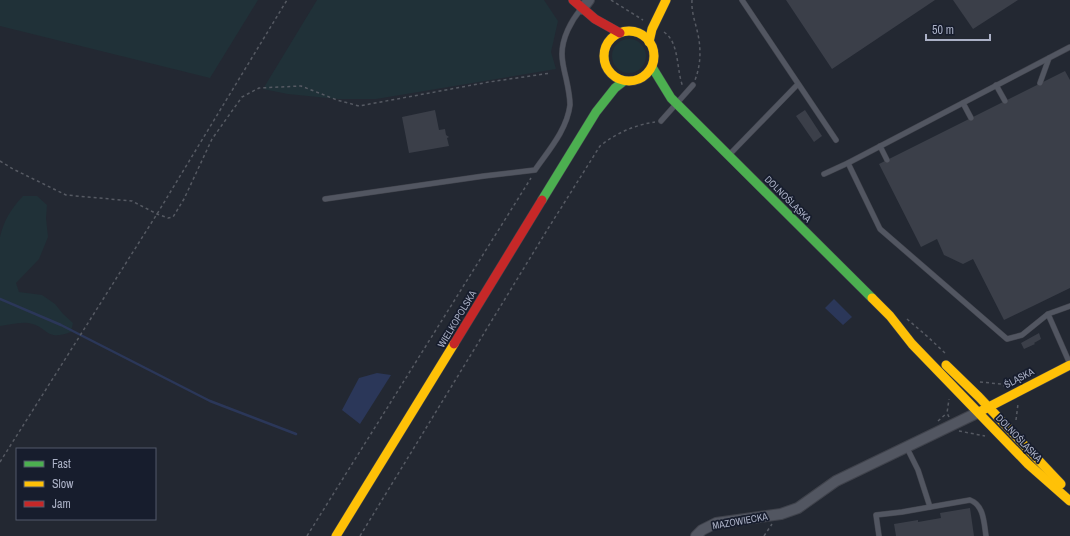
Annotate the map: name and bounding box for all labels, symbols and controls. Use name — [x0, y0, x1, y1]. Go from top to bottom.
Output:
scale bar — [926, 16, 990, 42]
text: 50 m — [932, 22, 954, 38]
street label: DOLNOŚLĄSKA — [762, 173, 815, 226]
street label: WIELKOPOLSKA — [435, 287, 480, 350]
street label: ŚLĄSKA — [1002, 365, 1037, 391]
street label: DOLNOŚLĄSKA — [993, 412, 1045, 465]
legend — [16, 448, 156, 520]
text: Fast — [52, 456, 71, 472]
text: Slow — [52, 476, 74, 492]
text: Jam — [52, 496, 71, 512]
street label: MAZOWIECKA — [711, 510, 769, 532]

